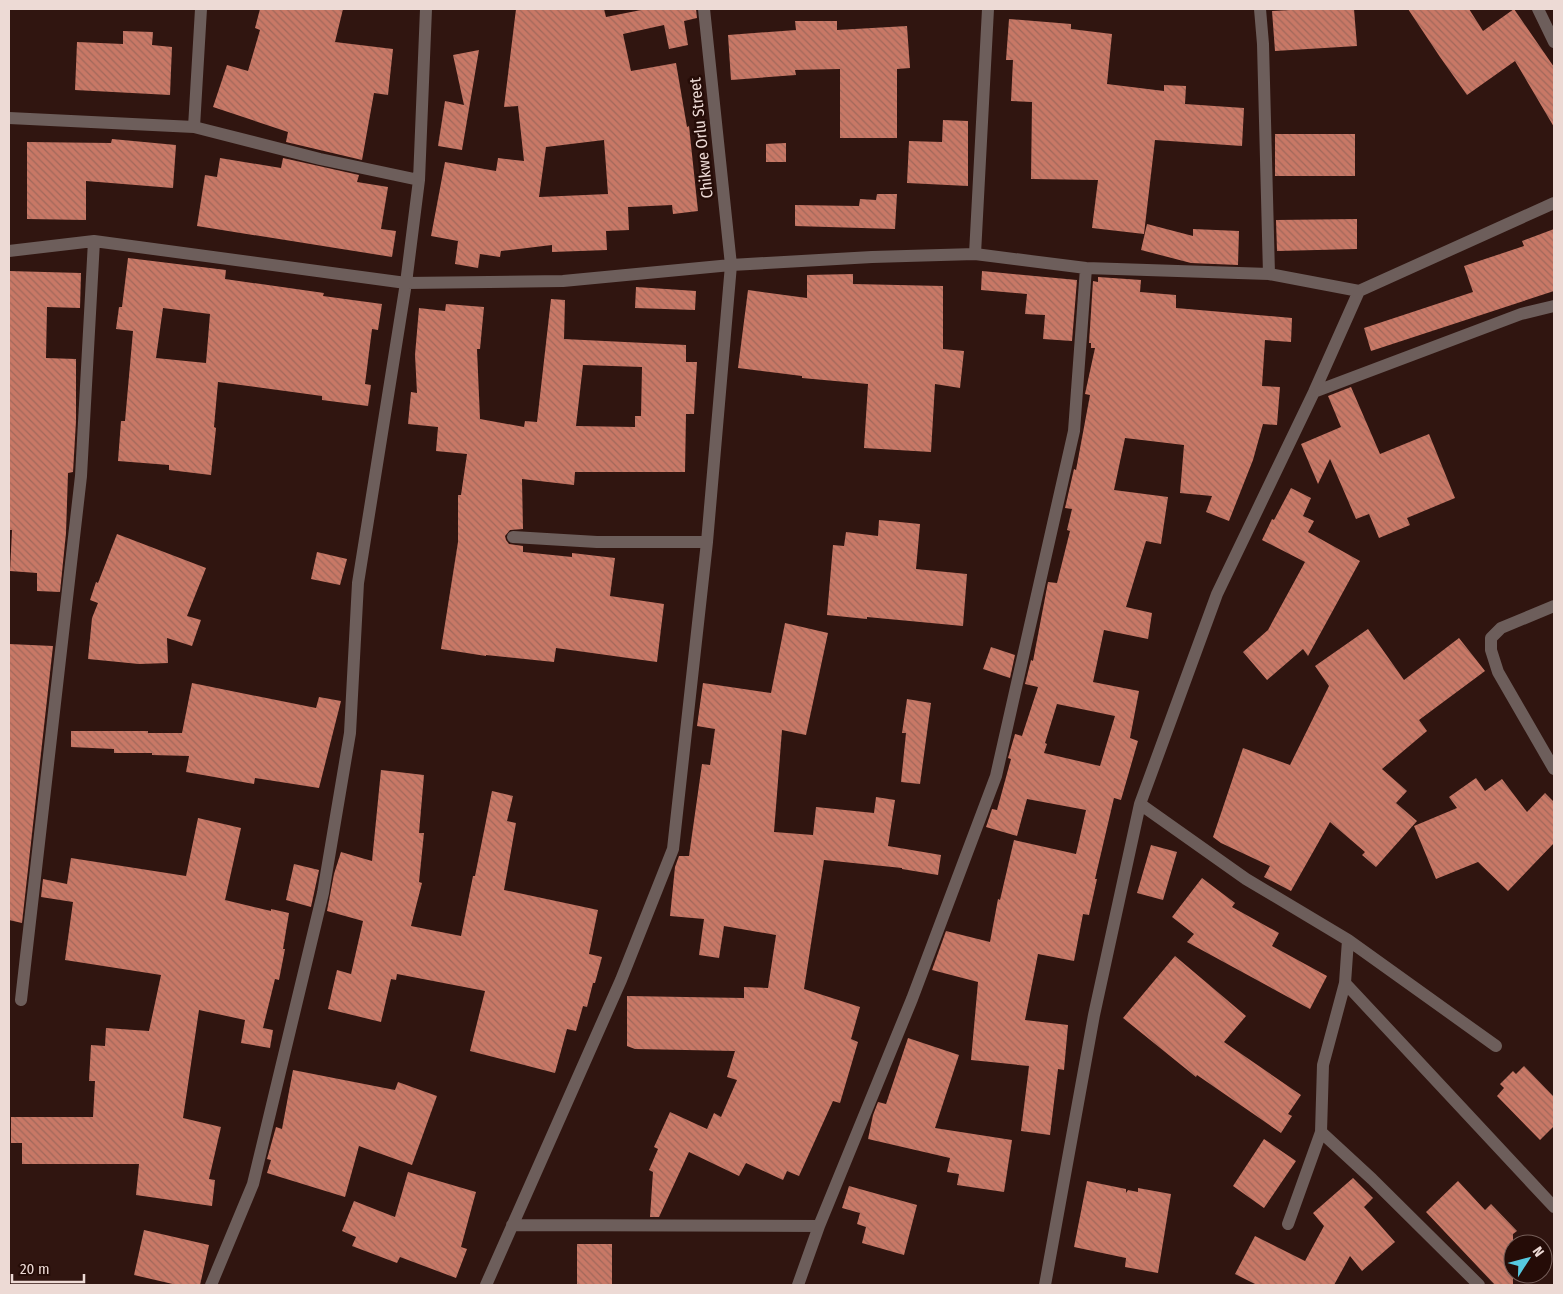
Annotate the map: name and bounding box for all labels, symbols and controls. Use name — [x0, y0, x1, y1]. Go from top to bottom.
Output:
street label: Chikwe Orlu Street — [685, 76, 717, 199]
north arrow — [1503, 1234, 1553, 1284]
text: N — [1529, 1243, 1547, 1260]
scale bar — [12, 1252, 85, 1284]
text: 20 m — [20, 1260, 50, 1278]

